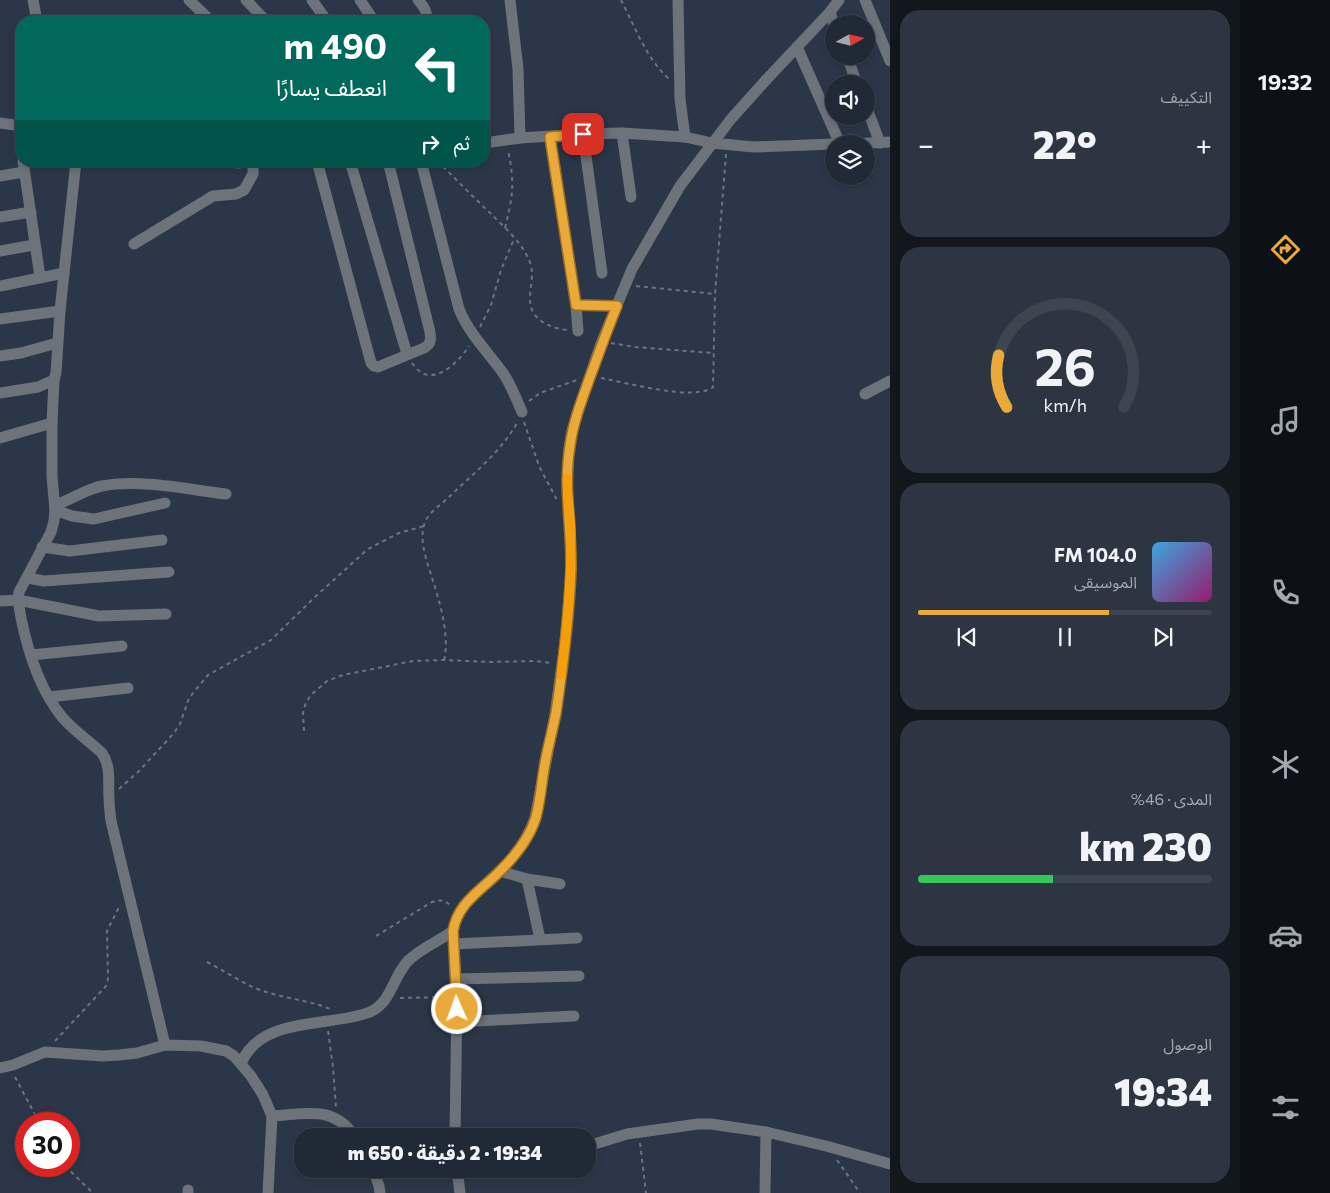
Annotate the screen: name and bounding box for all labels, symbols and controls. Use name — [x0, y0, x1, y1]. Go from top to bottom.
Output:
north arrow — [825, 15, 875, 65]
map controls — [825, 15, 875, 185]
text: 490 m — [283, 23, 387, 66]
icon: left — [405, 35, 470, 100]
text: 19:32 — [1258, 68, 1312, 95]
text: انعطف يسارًا — [276, 74, 387, 101]
button: sound — [825, 75, 875, 125]
text: التكييف — [1160, 87, 1212, 106]
pin — [562, 113, 604, 155]
icon: arrive — [569, 120, 597, 148]
text: 22° — [1033, 120, 1097, 167]
text: − — [918, 127, 934, 161]
text: + — [1196, 127, 1212, 161]
icon: right — [416, 130, 444, 158]
text: ثم — [454, 131, 470, 154]
button: layers — [825, 135, 875, 185]
icon: directions — [1268, 232, 1303, 267]
text: 26 — [1034, 333, 1096, 397]
text: km/h — [1043, 394, 1087, 416]
icon: music — [1268, 403, 1303, 438]
text: 104.0 FM — [1054, 543, 1137, 566]
text: الموسيقى — [1074, 572, 1137, 591]
icon: phone — [1268, 575, 1303, 610]
icon: previous — [953, 623, 981, 651]
icon: pause — [1051, 623, 1079, 651]
icon: next — [1149, 623, 1177, 651]
icon: climate — [1268, 747, 1303, 782]
text: المدى · 46% — [1131, 789, 1212, 808]
text: 230 km — [1079, 822, 1212, 869]
icon: car — [1268, 918, 1303, 953]
position arrow — [430, 982, 482, 1034]
text: الوصول — [1163, 1034, 1212, 1053]
text: 19:34 — [1114, 1067, 1212, 1114]
icon: filters — [1268, 1090, 1303, 1125]
speed limit sign: 30 — [15, 1112, 80, 1177]
text: 19:34 · 2 دقيقة · 650 m — [348, 1141, 542, 1164]

